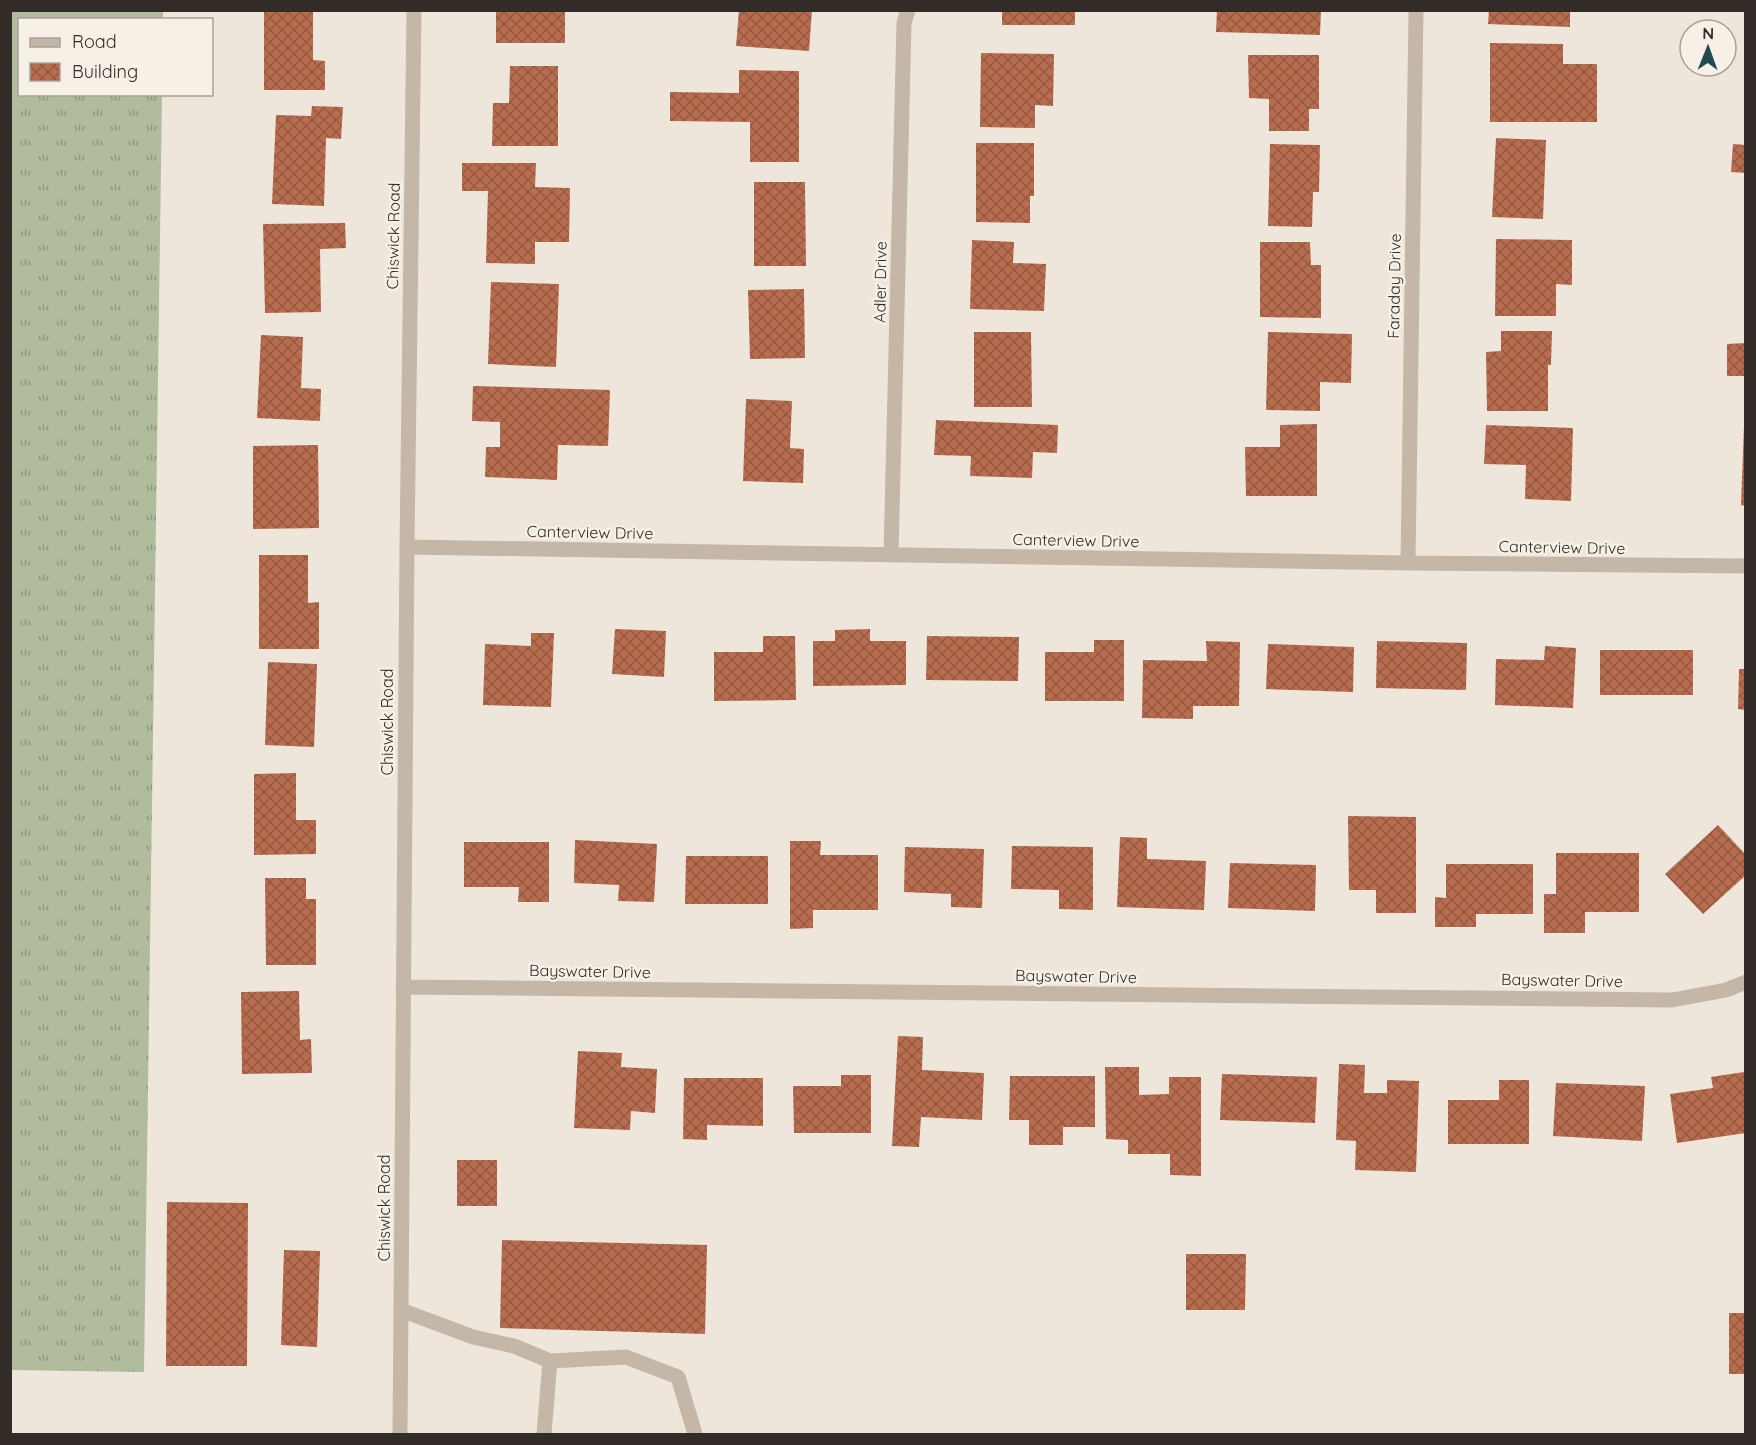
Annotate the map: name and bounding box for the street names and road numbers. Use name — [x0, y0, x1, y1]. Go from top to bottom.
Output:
street label: Chiswick Road — [382, 182, 404, 290]
street label: Faraday Drive — [1383, 233, 1405, 339]
street label: Adler Drive — [869, 241, 891, 323]
street label: Canterview Drive — [527, 521, 653, 543]
street label: Canterview Drive — [1013, 529, 1139, 551]
street label: Canterview Drive — [1499, 536, 1625, 558]
street label: Chiswick Road — [377, 669, 397, 775]
street label: Bayswater Drive — [529, 960, 651, 982]
street label: Bayswater Drive — [1015, 965, 1137, 987]
street label: Bayswater Drive — [1501, 969, 1623, 991]
street label: Chiswick Road — [374, 1155, 394, 1261]

